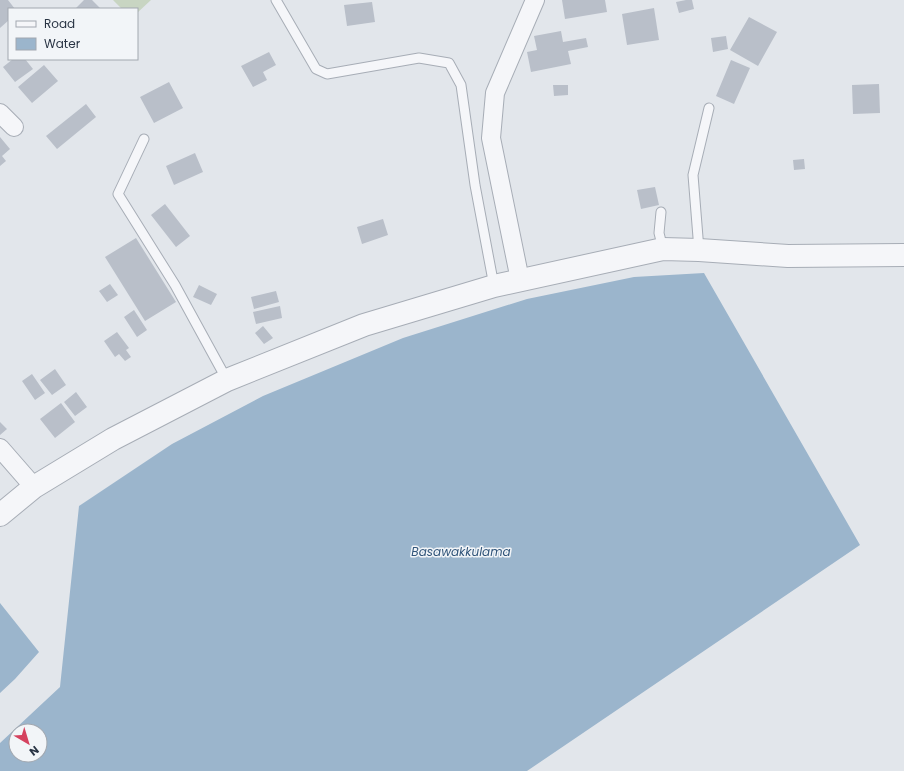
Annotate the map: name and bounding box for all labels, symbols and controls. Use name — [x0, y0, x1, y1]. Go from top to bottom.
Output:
legend — [8, 8, 138, 60]
text: Road — [44, 15, 75, 32]
text: Water — [44, 35, 81, 52]
water label: Basawakkulama — [411, 543, 511, 560]
north arrow — [8, 723, 48, 763]
text: N — [26, 742, 42, 760]

